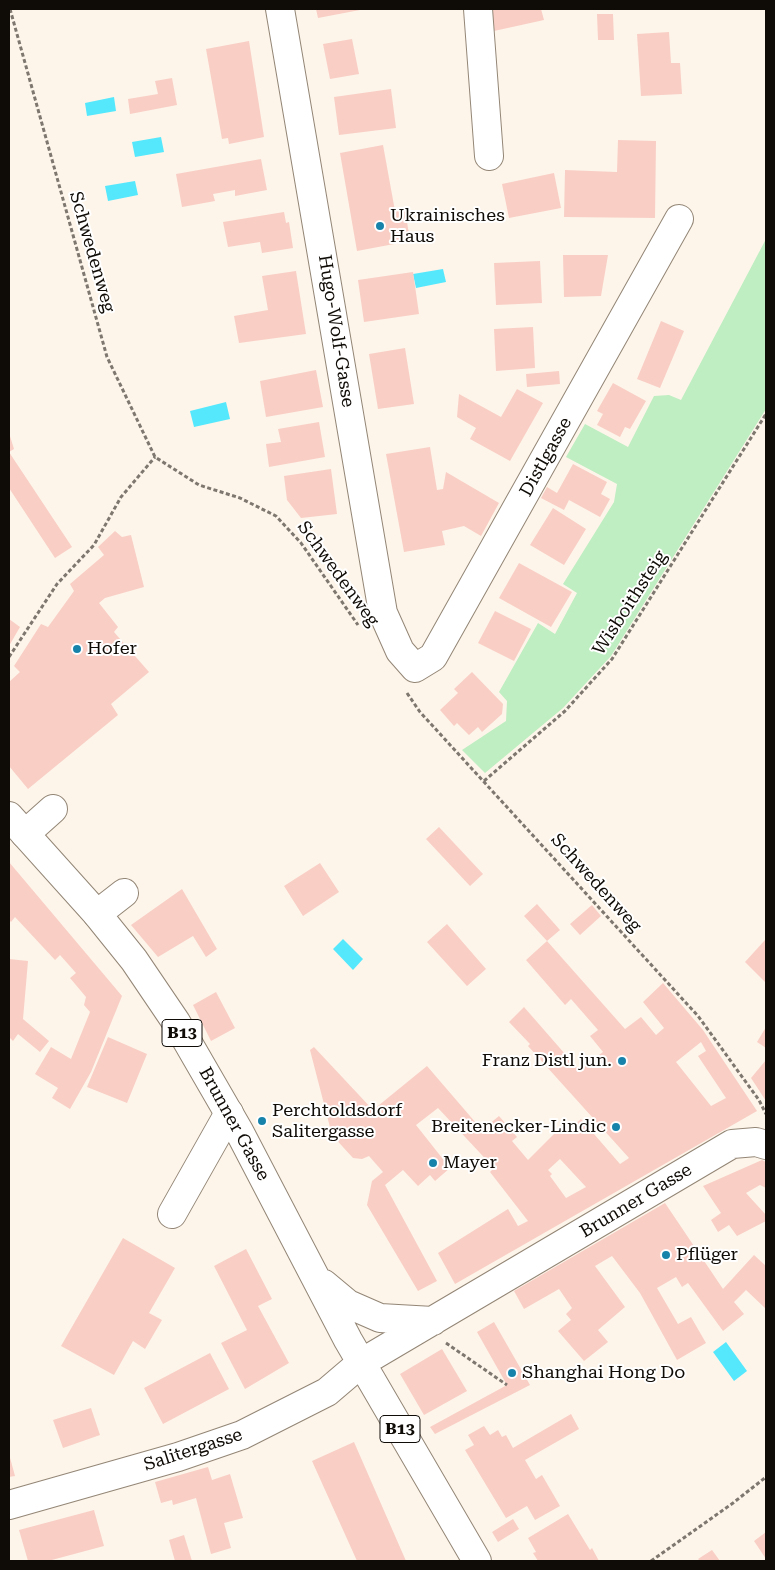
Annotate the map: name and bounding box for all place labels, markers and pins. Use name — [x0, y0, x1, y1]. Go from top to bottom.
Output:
place label: Ukrainisches Haus — [390, 205, 505, 248]
marker: Ukrainisches Haus — [374, 220, 386, 232]
place label: Hofer — [87, 638, 137, 660]
marker: Hofer — [71, 643, 83, 655]
place label: Franz Distl jun. — [482, 1050, 612, 1072]
marker: Franz Distl jun. — [616, 1055, 628, 1067]
place label: Perchtoldsdorf Salitergasse — [272, 1100, 402, 1142]
marker: Perchtoldsdorf Salitergasse — [256, 1115, 268, 1127]
place label: Breitenecker-Lindic — [431, 1116, 606, 1138]
marker: Breitenecker-Lindic — [610, 1121, 622, 1133]
place label: Mayer — [443, 1152, 497, 1174]
marker: Mayer — [427, 1157, 439, 1169]
place label: Pflüger — [676, 1244, 738, 1266]
marker: Pflüger — [660, 1249, 672, 1261]
place label: Shanghai Hong Do — [522, 1362, 685, 1384]
marker: Shanghai Hong Do — [506, 1367, 518, 1379]

